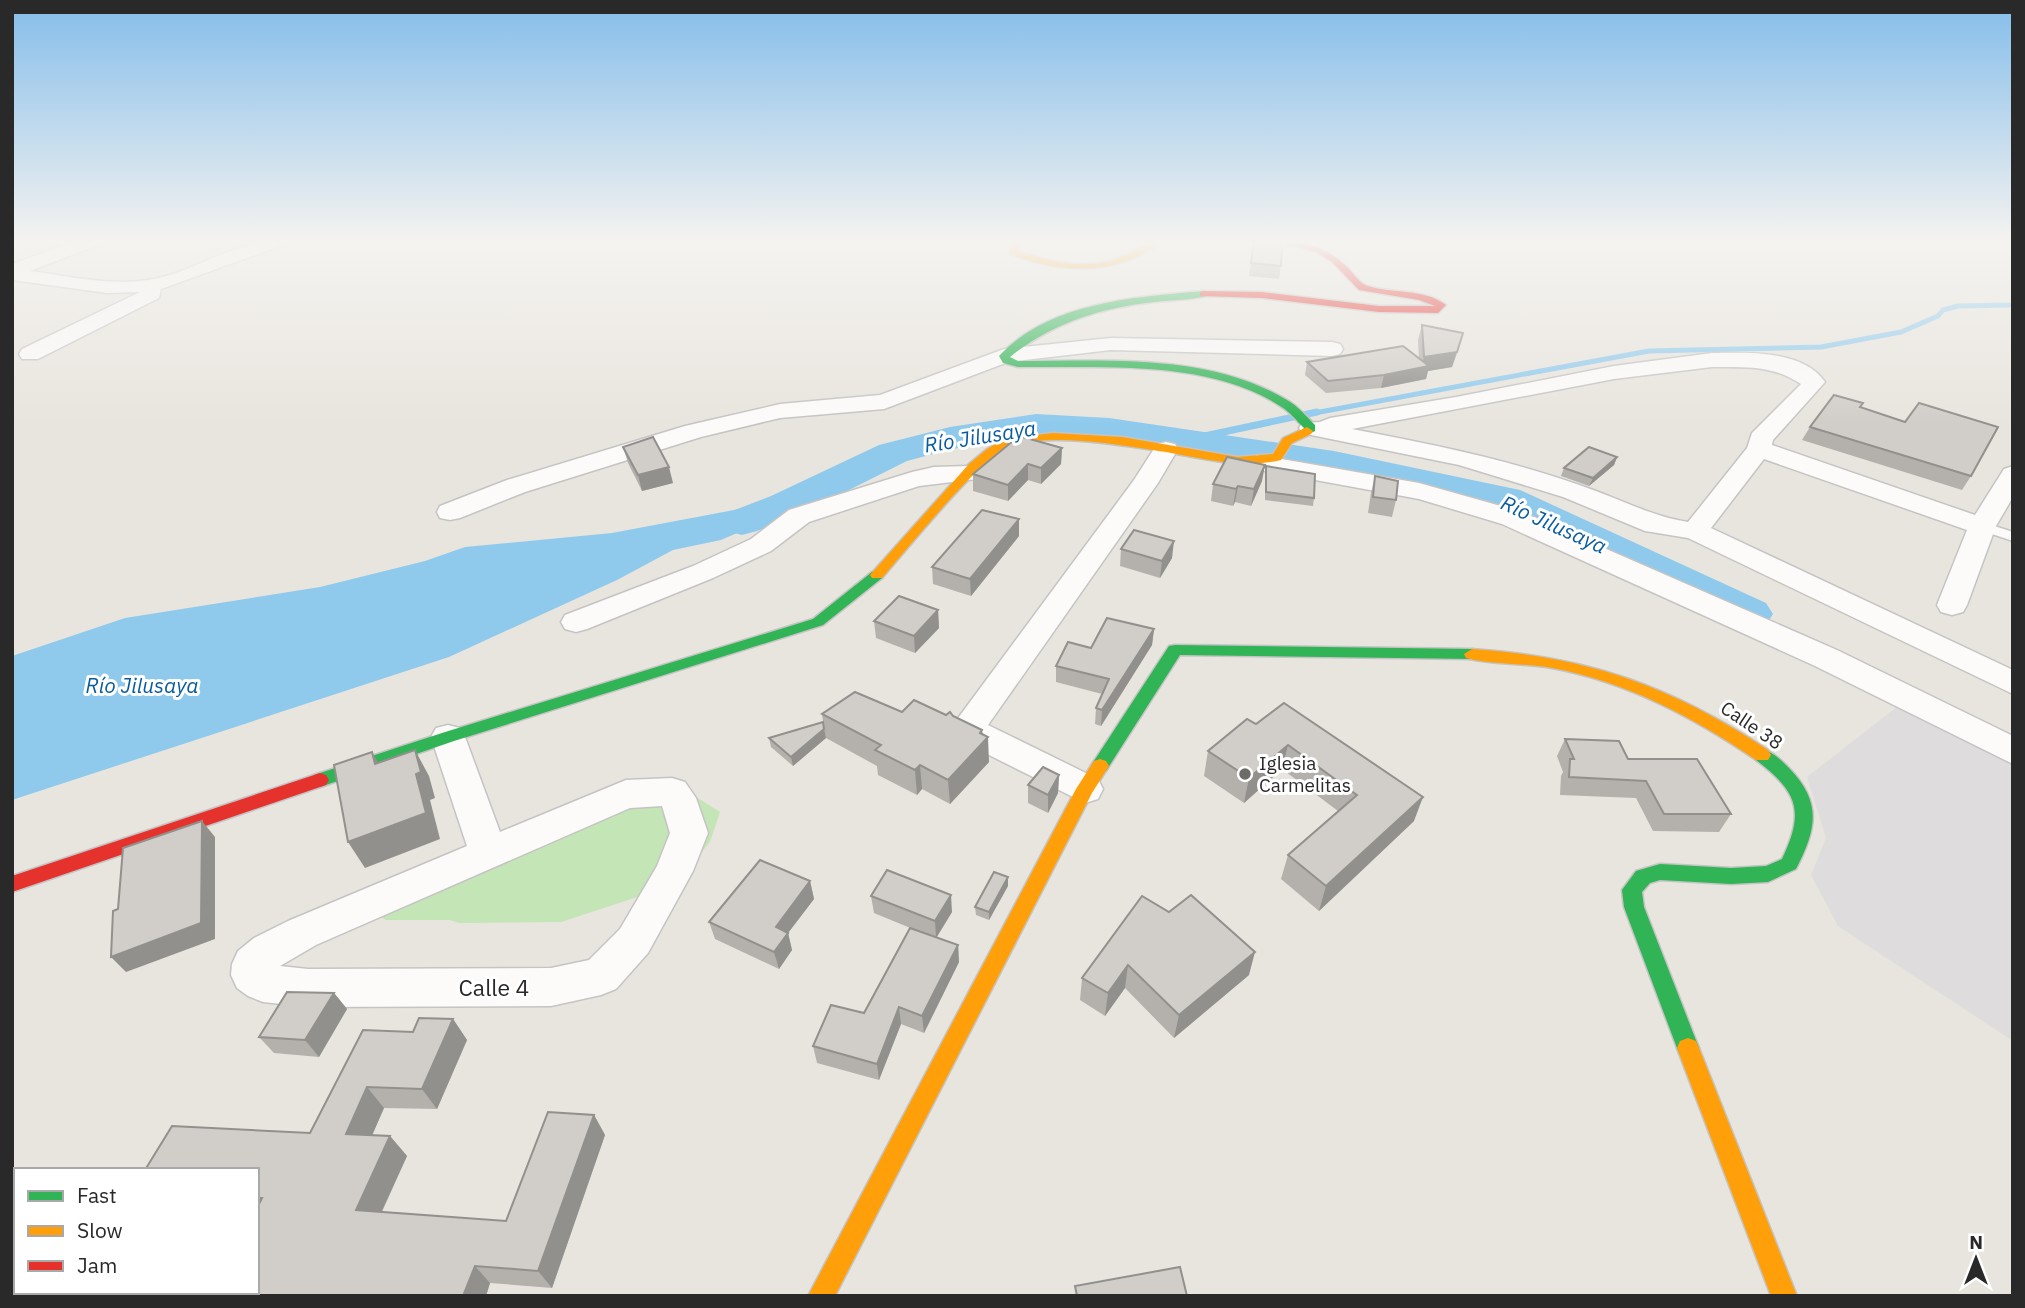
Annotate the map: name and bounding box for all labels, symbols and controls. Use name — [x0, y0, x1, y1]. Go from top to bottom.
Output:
water label: Río Jilusaya — [922, 413, 1038, 459]
water label: Río Jilusaya — [1497, 488, 1611, 560]
water label: Río Jilusaya — [86, 671, 198, 699]
street label: Calle 38 — [1716, 696, 1788, 754]
place label: Iglesia Carmelitas — [1259, 751, 1351, 797]
marker: Iglesia Carmelitas — [1237, 766, 1253, 782]
street label: Calle 4 — [459, 972, 529, 1002]
legend — [14, 1168, 259, 1294]
text: Fast — [77, 1181, 117, 1209]
text: Slow — [77, 1216, 123, 1244]
north arrow — [1941, 1224, 2011, 1294]
text: N — [1969, 1230, 1983, 1254]
text: Jam — [77, 1251, 117, 1279]

